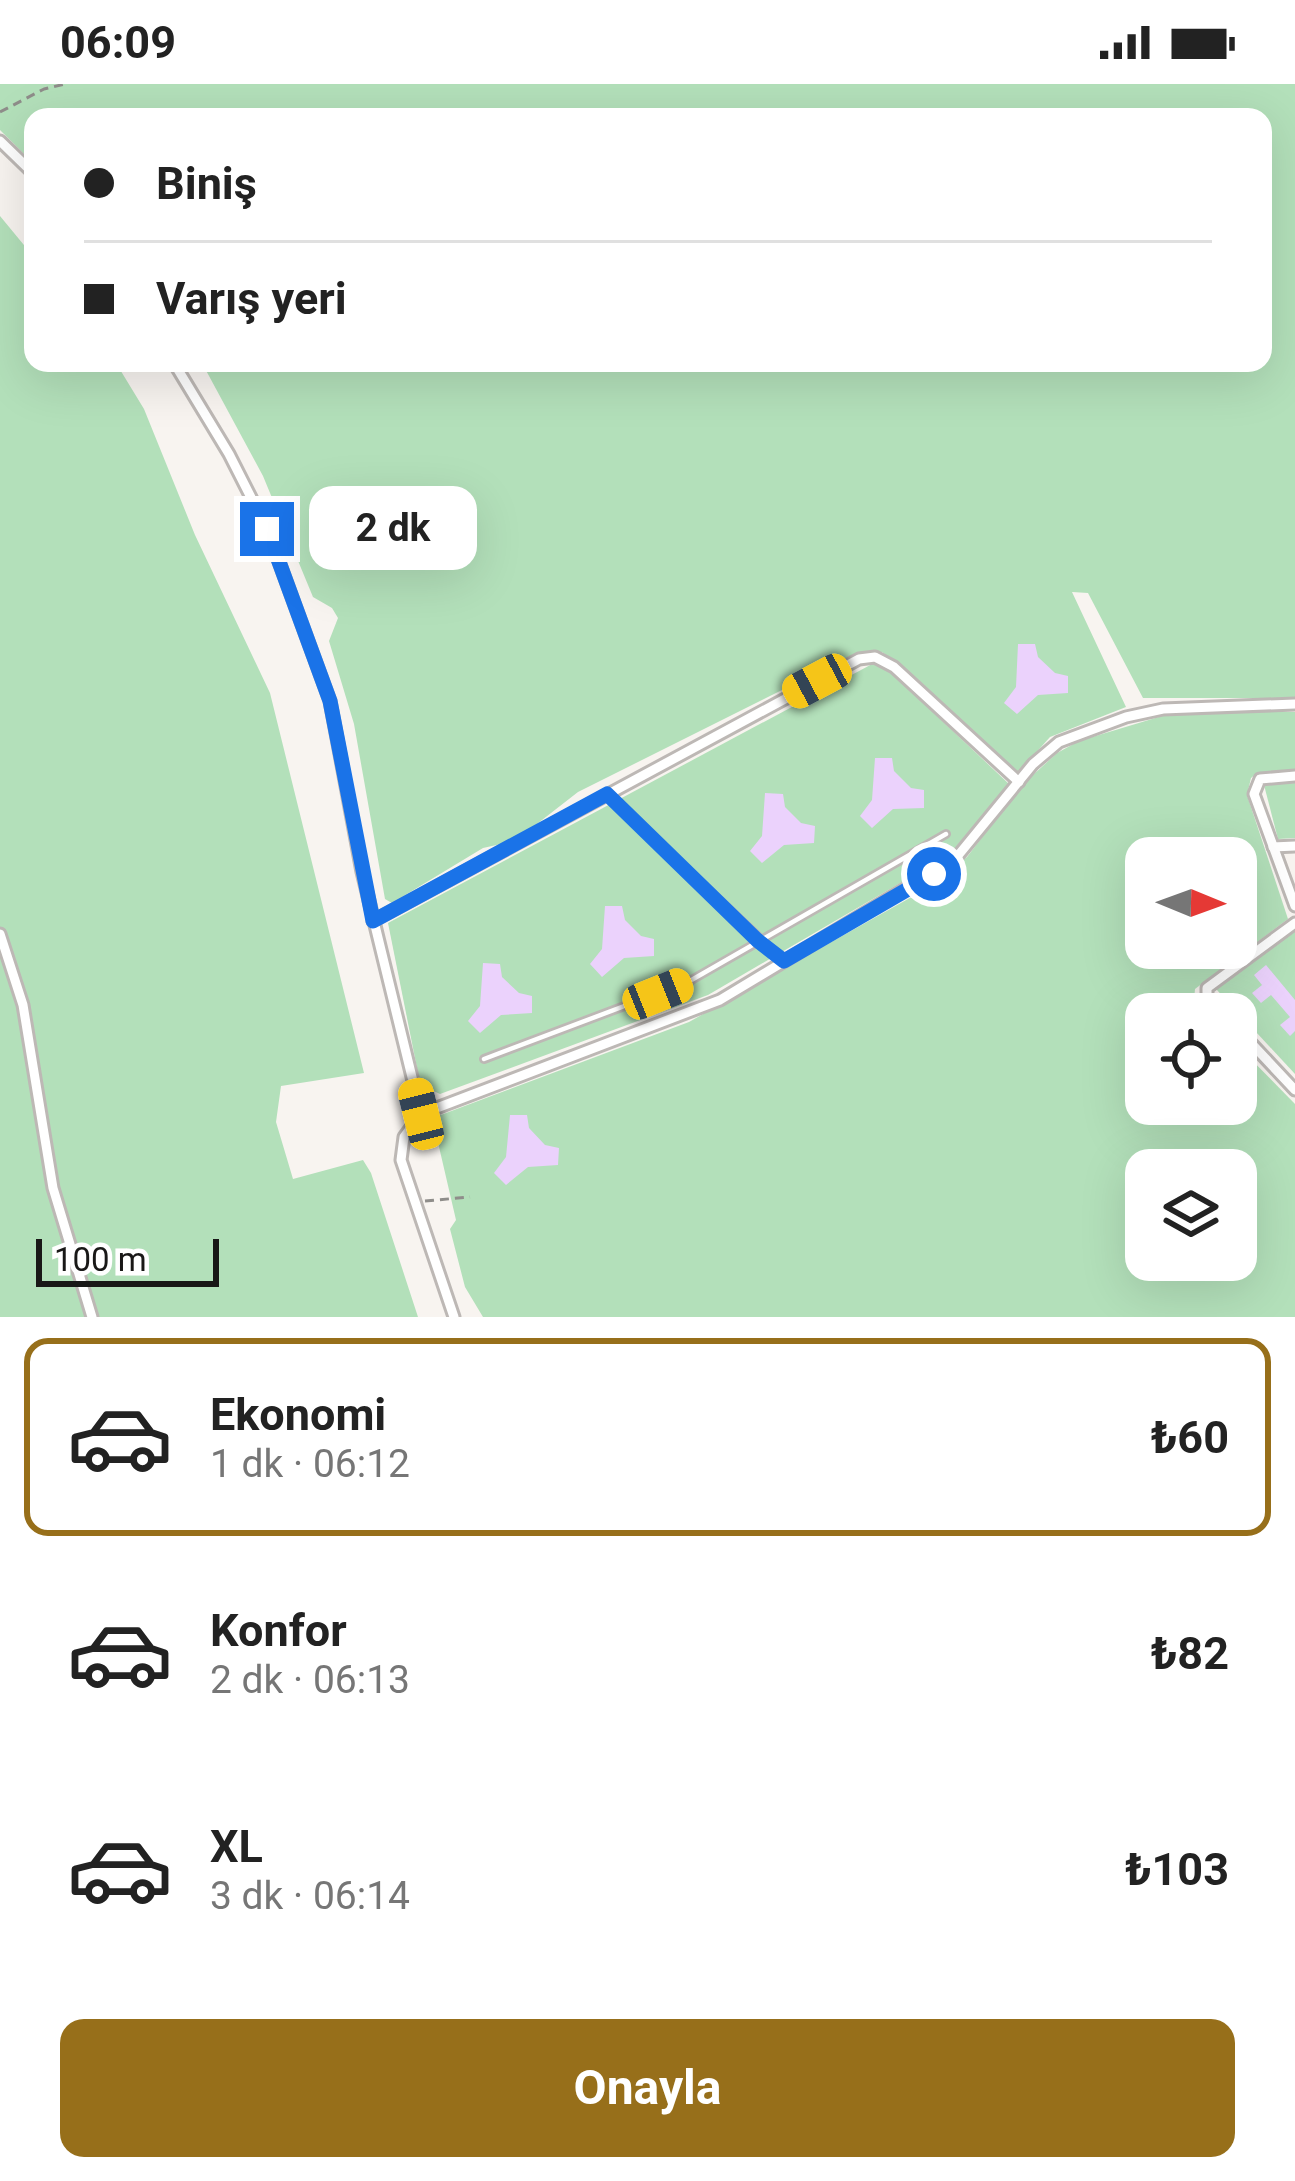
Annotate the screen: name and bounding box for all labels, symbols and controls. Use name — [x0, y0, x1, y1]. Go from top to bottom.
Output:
text: 06:09 — [60, 16, 176, 69]
text: Biniş — [156, 157, 257, 210]
text: Varış yeri — [156, 272, 347, 325]
callout: 2 dk — [309, 487, 477, 571]
route end — [240, 502, 294, 556]
text: 2 dk — [356, 505, 430, 551]
car — [777, 648, 857, 714]
north arrow — [1125, 837, 1257, 969]
map controls — [1125, 837, 1257, 1281]
route start — [907, 847, 961, 901]
car — [618, 964, 698, 1024]
button: locate — [1125, 993, 1257, 1125]
car — [395, 1075, 447, 1153]
button: layers — [1125, 1149, 1257, 1281]
scale bar — [36, 1233, 219, 1286]
text: 100 m — [54, 1240, 147, 1279]
icon: car — [66, 1383, 174, 1491]
text: Ekonomi — [210, 1388, 386, 1441]
text: ₺60 — [1151, 1411, 1229, 1464]
text: 1 dk · 06:12 — [210, 1441, 410, 1487]
icon: car — [66, 1599, 174, 1707]
text: Konfor — [210, 1604, 347, 1657]
text: ₺82 — [1151, 1627, 1229, 1680]
text: 2 dk · 06:13 — [210, 1657, 410, 1703]
icon: car — [66, 1815, 174, 1923]
text: XL — [210, 1820, 263, 1873]
text: ₺103 — [1125, 1843, 1229, 1896]
text: 3 dk · 06:14 — [210, 1873, 410, 1919]
button: Onayla — [60, 2019, 1235, 2157]

